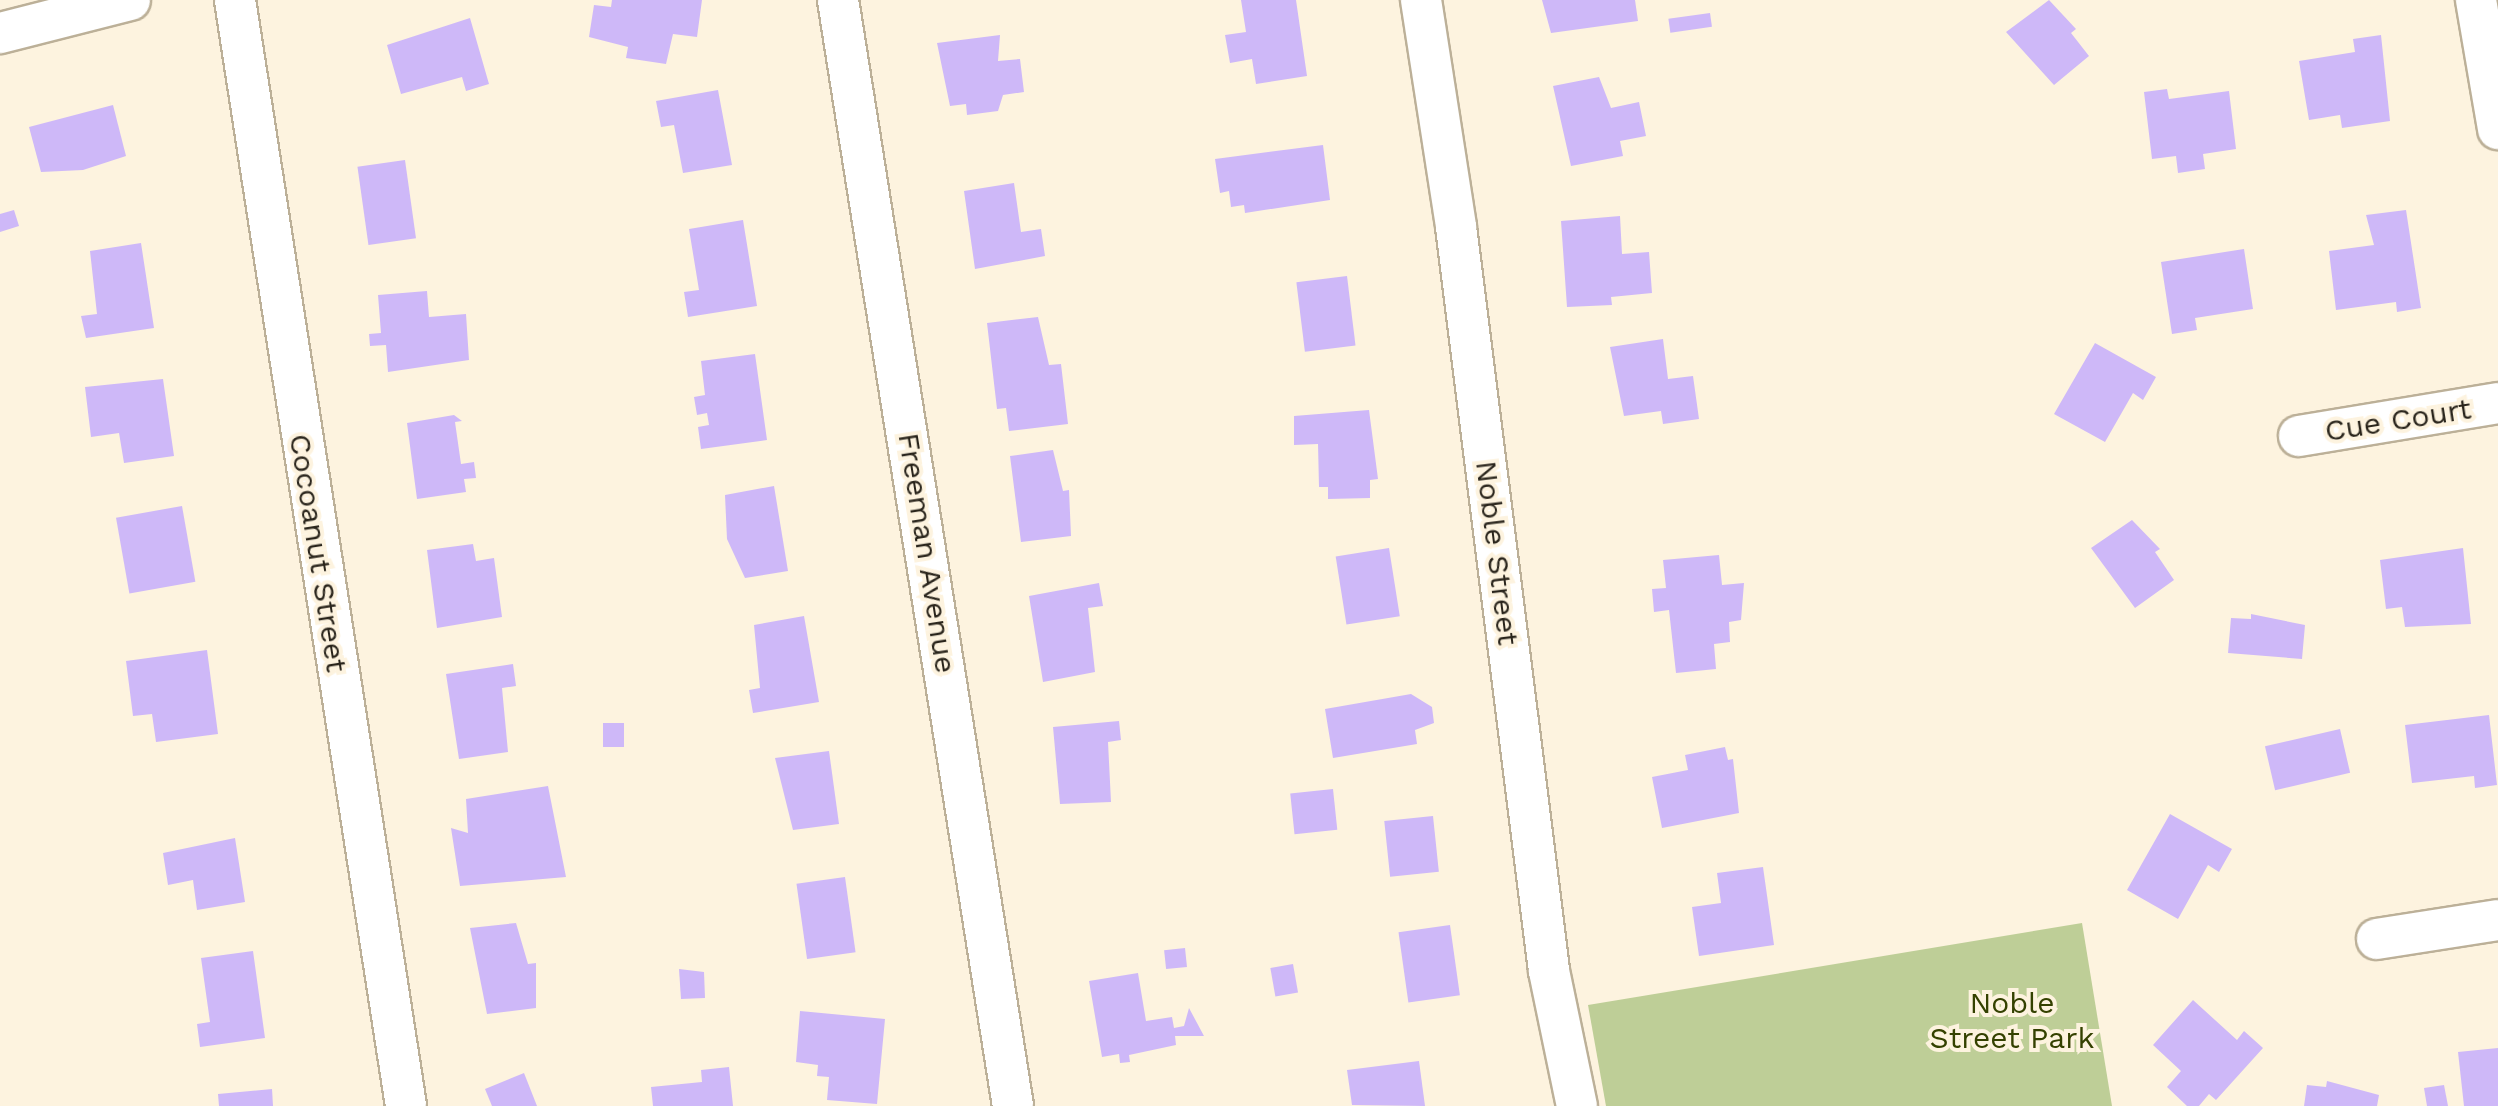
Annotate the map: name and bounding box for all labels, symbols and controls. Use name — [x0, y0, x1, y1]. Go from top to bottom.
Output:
street label: Cue Court — [2322, 391, 2474, 449]
street label: Freeman Avenue — [890, 430, 964, 676]
street label: Cocoanut Street — [281, 431, 355, 675]
street label: Noble Street — [1468, 459, 1526, 647]
park label: Noble Street Park — [1929, 985, 2095, 1056]

